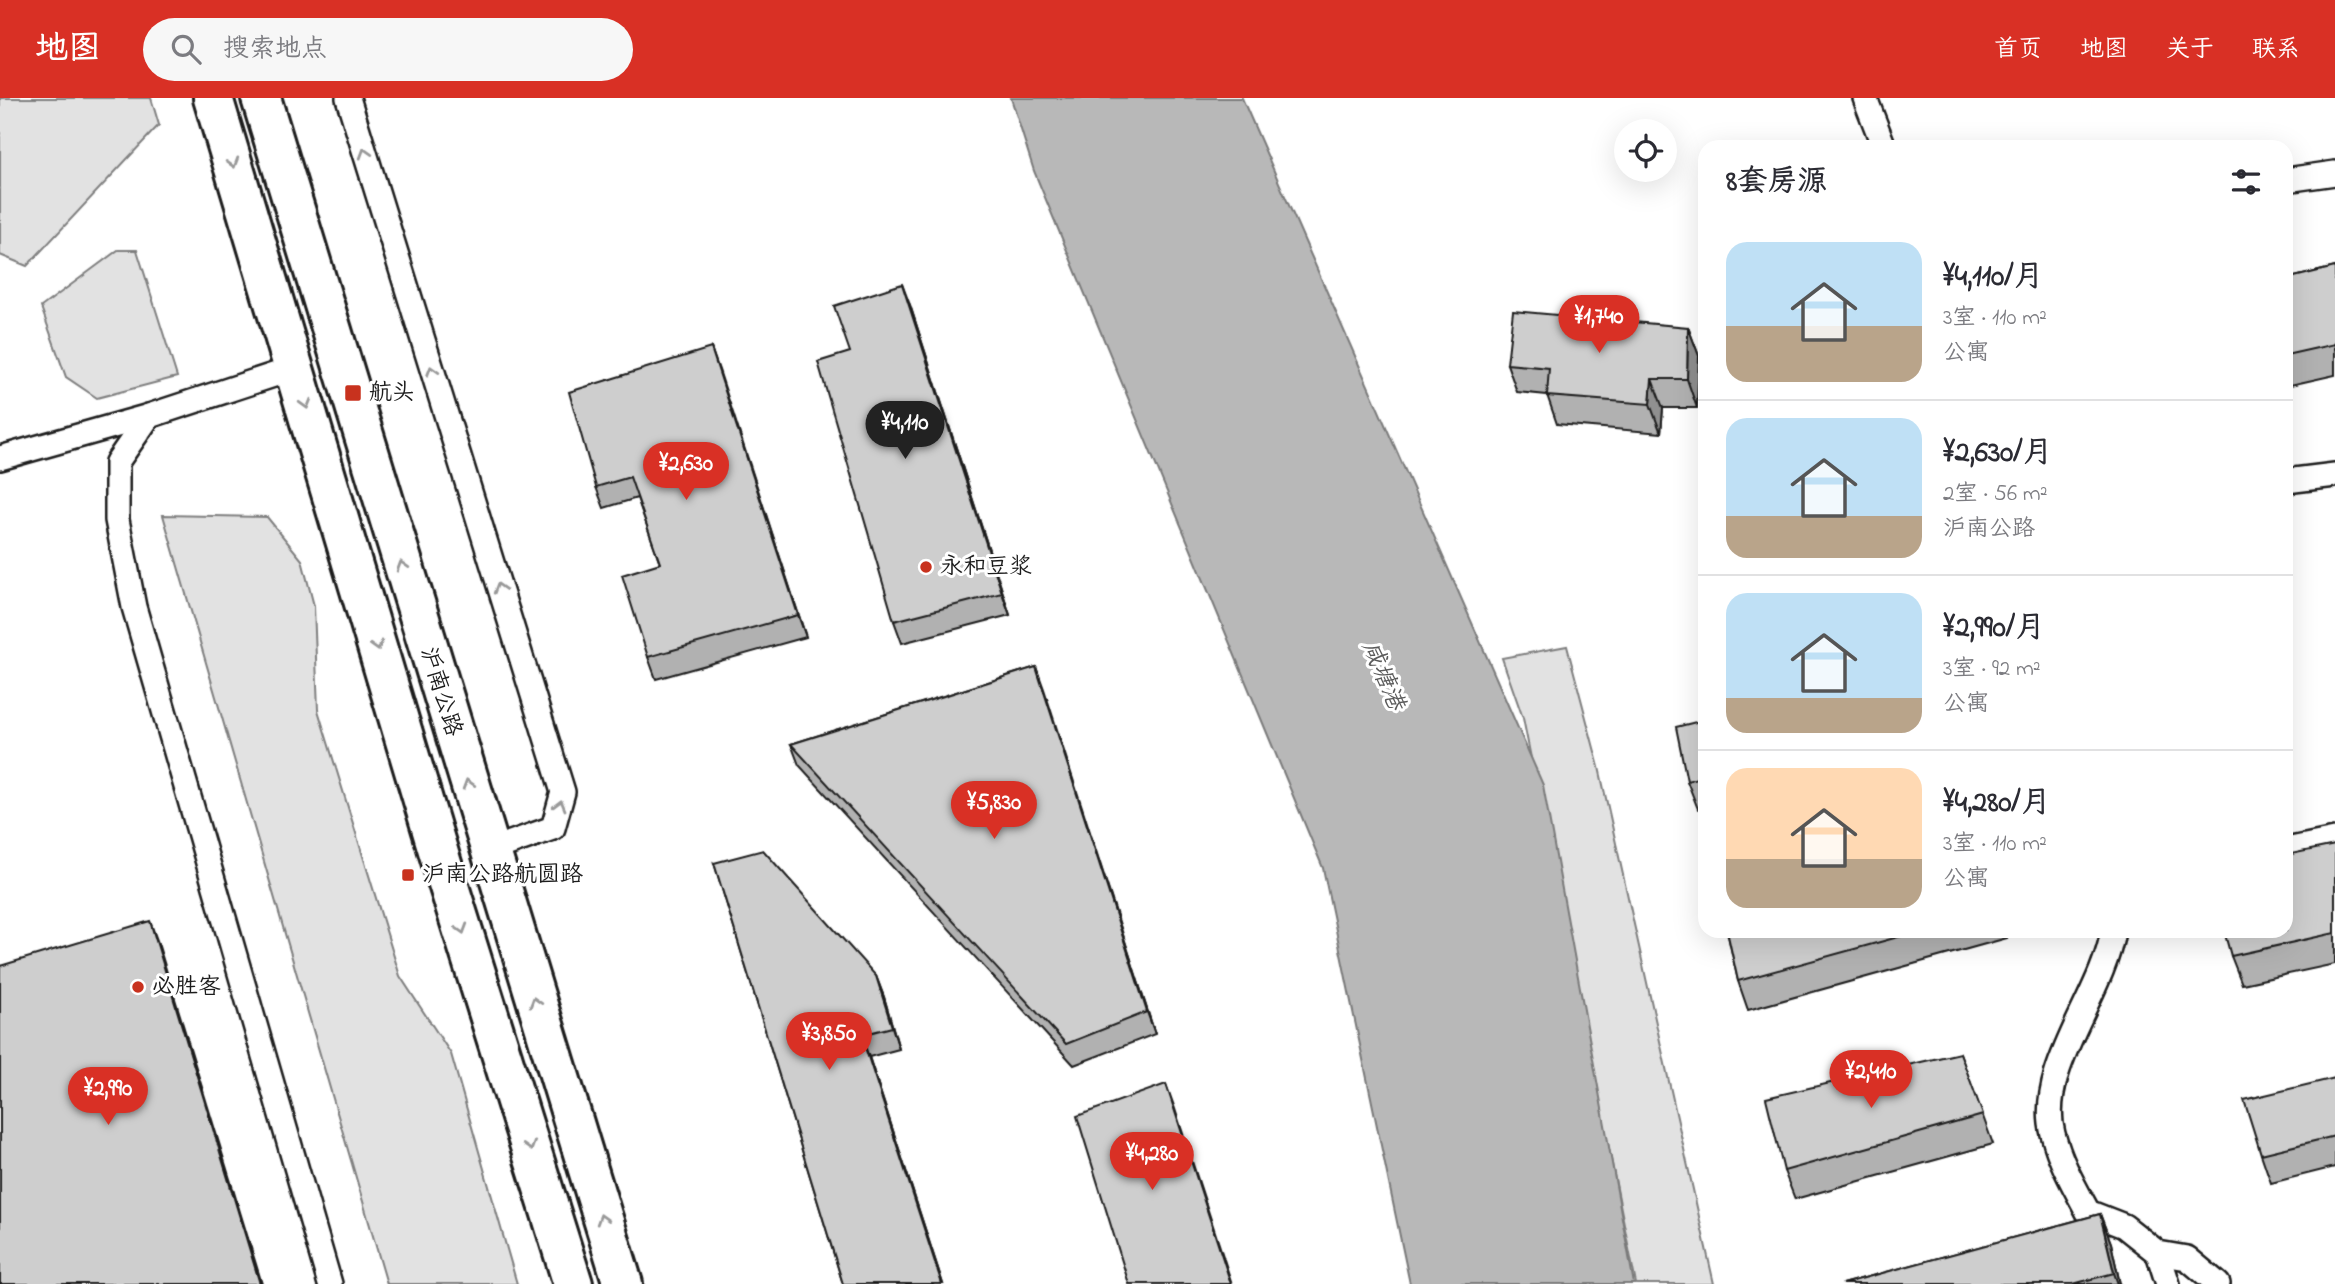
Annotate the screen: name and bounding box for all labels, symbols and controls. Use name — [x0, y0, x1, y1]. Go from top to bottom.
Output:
search box — [143, 18, 633, 81]
text: 地图 — [35, 26, 101, 74]
icon: search — [167, 30, 205, 68]
text: 搜索地点 — [223, 31, 327, 69]
text: 首页 — [1994, 33, 2042, 68]
text: 地图 — [2080, 33, 2128, 68]
text: 关于 — [2166, 33, 2214, 68]
text: 联系 — [2252, 33, 2300, 68]
map controls — [1614, 119, 1677, 182]
button: locate — [1614, 119, 1677, 182]
one-way arrow — [358, 148, 373, 160]
one-way arrow — [224, 157, 239, 169]
text: 8套房源 — [1726, 161, 1827, 205]
icon: filters — [2227, 163, 2265, 201]
text: ¥4,110/月 — [1943, 256, 2044, 300]
icon: home — [1782, 270, 1866, 354]
pin: ¥1,740 — [1542, 296, 1656, 355]
text: ¥1,740 — [1574, 301, 1624, 334]
text: 3室 · 110 m² — [1943, 302, 2047, 335]
text: 公寓 — [1943, 337, 1989, 370]
one-way arrow — [425, 365, 440, 377]
place label: 航头 — [369, 377, 415, 410]
marker: 航头 — [343, 383, 363, 403]
one-way arrow — [298, 398, 313, 410]
pin: ¥4,110 — [848, 402, 962, 461]
text: ¥4,110 — [882, 407, 928, 440]
text: ¥2,630/月 — [1943, 432, 2053, 476]
pin: ¥2,630 — [629, 442, 743, 502]
icon: home — [1782, 446, 1866, 530]
text: ¥2,630 — [659, 448, 713, 481]
text: 2室 · 56 m² — [1943, 478, 2048, 511]
text: 沪南公路 — [1943, 513, 2035, 546]
place label: 永和豆浆 — [940, 551, 1032, 584]
marker: 永和豆浆 — [918, 559, 934, 575]
one-way arrow — [396, 561, 411, 573]
one-way arrow — [493, 582, 508, 594]
text: ¥2,990/月 — [1943, 607, 2045, 651]
icon: home — [1782, 621, 1866, 705]
water label: 咸塘港 — [1352, 636, 1413, 718]
one-way arrow — [369, 640, 384, 652]
street label: 沪南公路 — [411, 643, 469, 741]
text: 3室 · 92 m² — [1943, 653, 2041, 686]
text: 公寓 — [1943, 688, 1989, 721]
one-way arrow — [462, 778, 476, 791]
pin: ¥5,830 — [937, 782, 1051, 841]
text: ¥4,280/月 — [1943, 782, 2051, 826]
text: ¥5,830 — [967, 787, 1021, 820]
icon: home — [1782, 796, 1866, 880]
one-way arrow — [551, 799, 566, 811]
text: 3室 · 110 m² — [1943, 828, 2047, 861]
place label: 沪南公路航圆路 — [422, 859, 583, 892]
text: 公寓 — [1943, 863, 1989, 896]
marker: 沪南公路航圆路 — [400, 867, 416, 883]
one-way arrow — [454, 922, 468, 935]
place label: 必胜客 — [152, 971, 221, 1004]
marker: 必胜客 — [130, 979, 146, 995]
one-way arrow — [529, 996, 543, 1008]
pin: ¥3,850 — [772, 1012, 886, 1072]
text: ¥3,850 — [802, 1018, 856, 1051]
pin: ¥2,410 — [1814, 1051, 1928, 1110]
text: ¥2,410 — [1845, 1056, 1897, 1089]
pin: ¥2,990 — [51, 1068, 165, 1127]
text: ¥2,990 — [84, 1073, 132, 1106]
pin: ¥4,280 — [1095, 1132, 1209, 1192]
text: ¥4,280 — [1126, 1138, 1178, 1171]
one-way arrow — [522, 1139, 536, 1152]
one-way arrow — [596, 1213, 611, 1225]

